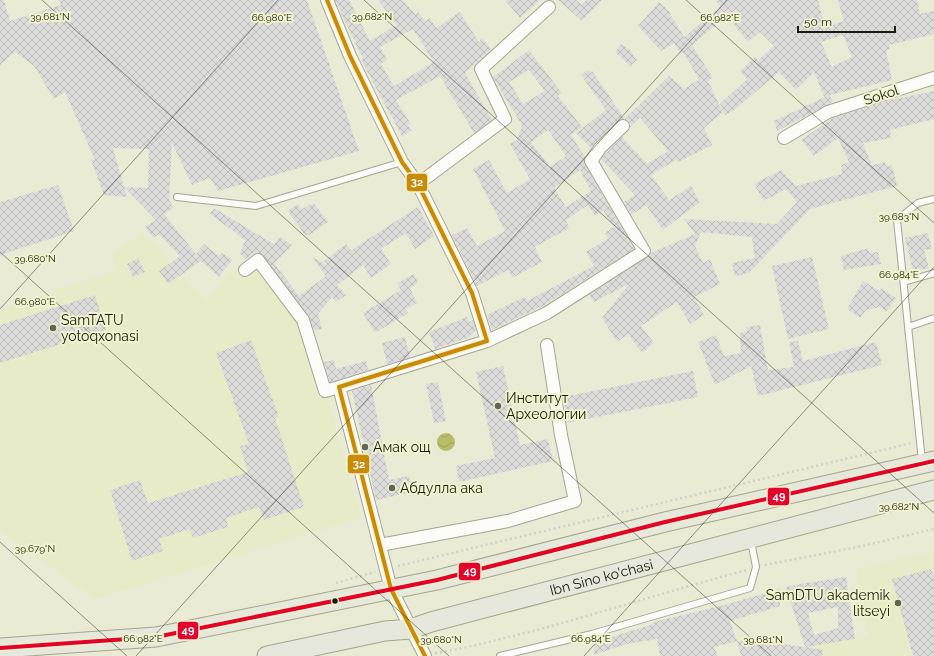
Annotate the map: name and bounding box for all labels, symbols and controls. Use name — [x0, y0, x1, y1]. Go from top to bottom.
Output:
scale bar — [798, 8, 895, 34]
text: 39.681°N — [30, 11, 70, 22]
text: 39.682°N — [352, 11, 392, 22]
text: 66.980°E — [252, 12, 292, 23]
text: 66.982°E — [700, 12, 740, 23]
text: 50 m — [804, 15, 832, 29]
street label: Sokol — [861, 82, 901, 108]
line badge: 32 — [406, 173, 428, 192]
text: 32 — [411, 176, 423, 189]
text: 39.683°N — [879, 211, 919, 222]
text: 39.680°N — [14, 253, 56, 264]
text: 66.984°E — [879, 269, 919, 280]
text: 66.980°E — [15, 296, 55, 307]
place label: SamTATU yotoqxonasi — [61, 312, 139, 344]
marker: SamTATU yotoqxonasi — [48, 323, 58, 333]
place label: Институт Археологии — [506, 390, 586, 422]
marker: Институт Археологии — [493, 401, 503, 411]
place label: Амак ощ — [373, 439, 431, 455]
marker: Амак ощ — [360, 442, 370, 452]
line badge: 32 — [347, 454, 370, 474]
text: 32 — [353, 458, 365, 471]
place label: Абдулла ака — [400, 480, 483, 496]
marker: Абдулла ака — [387, 483, 397, 493]
line badge: 49 — [767, 487, 790, 506]
text: 49 — [773, 490, 786, 503]
text: 39.682°N — [879, 501, 919, 512]
text: 39.679°N — [15, 543, 55, 554]
street label: Ibn Sino ko'chasi — [548, 556, 655, 599]
line badge: 49 — [458, 562, 481, 581]
text: 49 — [464, 565, 477, 578]
place label: SamDTU akademik litseyi — [766, 587, 891, 619]
unlabelled marker — [330, 596, 340, 606]
marker: SamDTU akademik litseyi — [893, 598, 903, 608]
line badge: 49 — [177, 621, 199, 640]
text: 49 — [182, 624, 195, 637]
text: 66.982°E — [123, 633, 163, 644]
text: 66.984°E — [571, 633, 611, 644]
text: 39.680°N — [420, 634, 462, 645]
text: 39.681°N — [743, 634, 783, 645]

